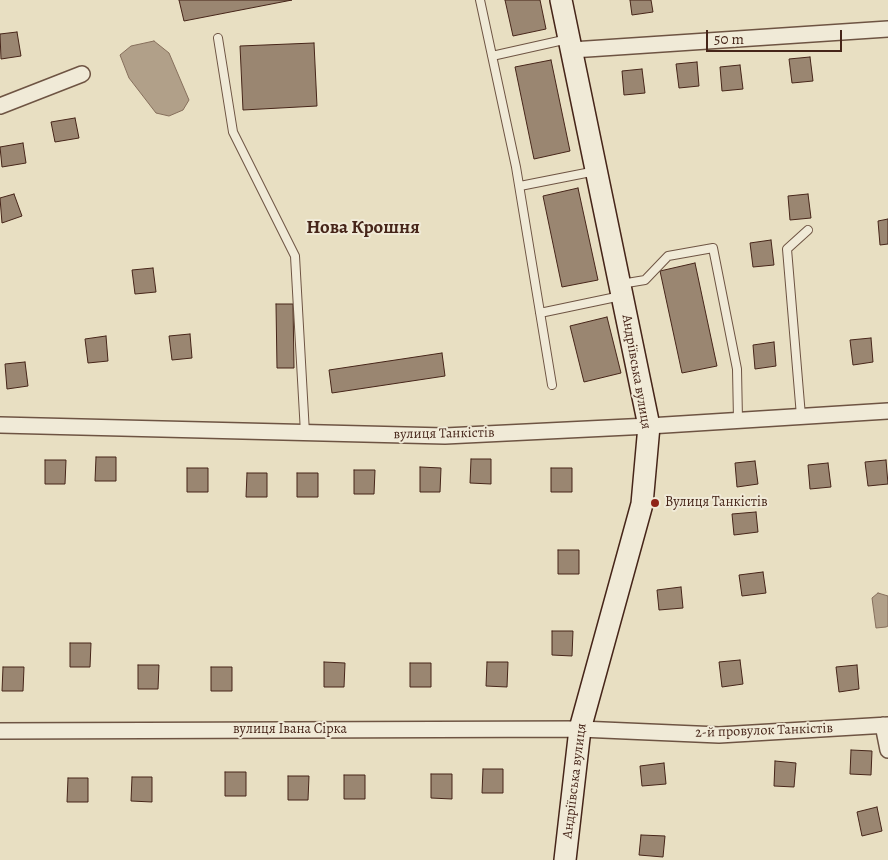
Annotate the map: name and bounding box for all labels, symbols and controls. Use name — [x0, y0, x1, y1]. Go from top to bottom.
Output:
scale bar — [708, 20, 844, 52]
text: 50 m — [714, 29, 744, 49]
district label: Нова Крошня — [306, 217, 420, 239]
street label: Андріївська вулиця — [618, 313, 654, 431]
street label: вулиця Танкістів — [393, 425, 495, 443]
place label: Вулиця Танкістів — [665, 495, 768, 511]
marker: Вулиця Танкістів — [649, 497, 661, 509]
street label: 2-й провулок Танкістів — [695, 720, 833, 742]
street label: вулиця Івана Сірка — [233, 722, 347, 738]
street label: Андріївська вулиця — [560, 722, 590, 840]

